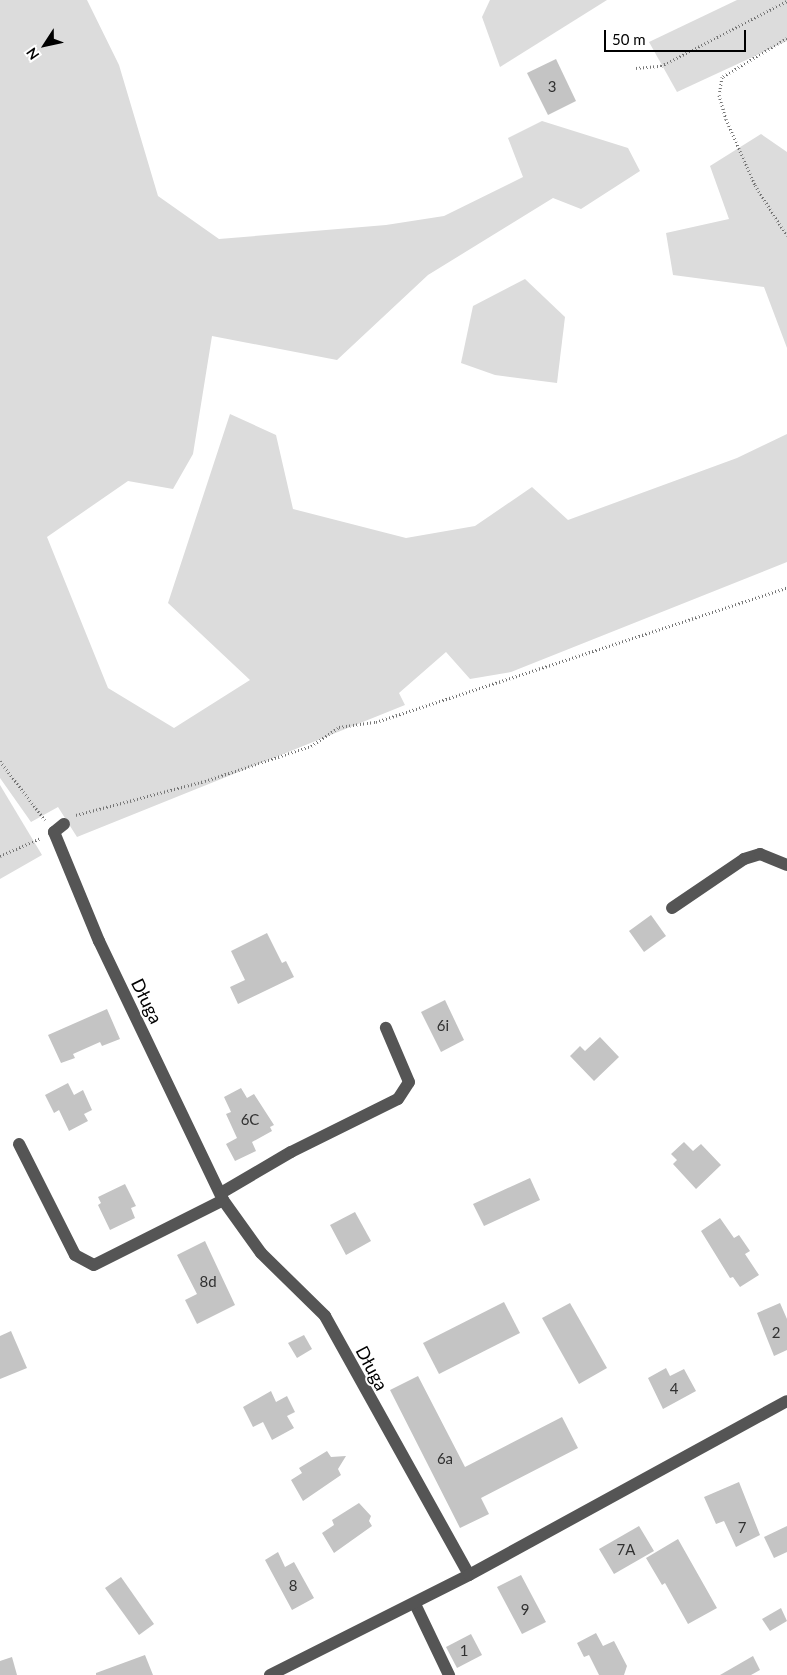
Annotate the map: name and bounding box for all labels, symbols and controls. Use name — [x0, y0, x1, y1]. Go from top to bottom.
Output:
north arrow — [20, 20, 70, 70]
scale bar — [607, 20, 750, 52]
text: 50 m — [612, 30, 646, 48]
text: N — [22, 45, 42, 63]
house number: 3 — [548, 78, 556, 96]
street label: Długa — [127, 975, 167, 1027]
house number: 6i — [437, 1017, 449, 1035]
house number: 6C — [241, 1111, 259, 1129]
house number: 8d — [199, 1273, 217, 1291]
house number: 2 — [772, 1324, 780, 1342]
street label: Długa — [351, 1342, 393, 1394]
house number: 4 — [670, 1380, 678, 1398]
house number: 6a — [437, 1450, 453, 1468]
house number: 7 — [738, 1519, 746, 1537]
house number: 7A — [617, 1541, 635, 1559]
house number: 8 — [289, 1577, 297, 1595]
house number: 9 — [521, 1601, 529, 1619]
house number: 1 — [460, 1642, 468, 1660]

